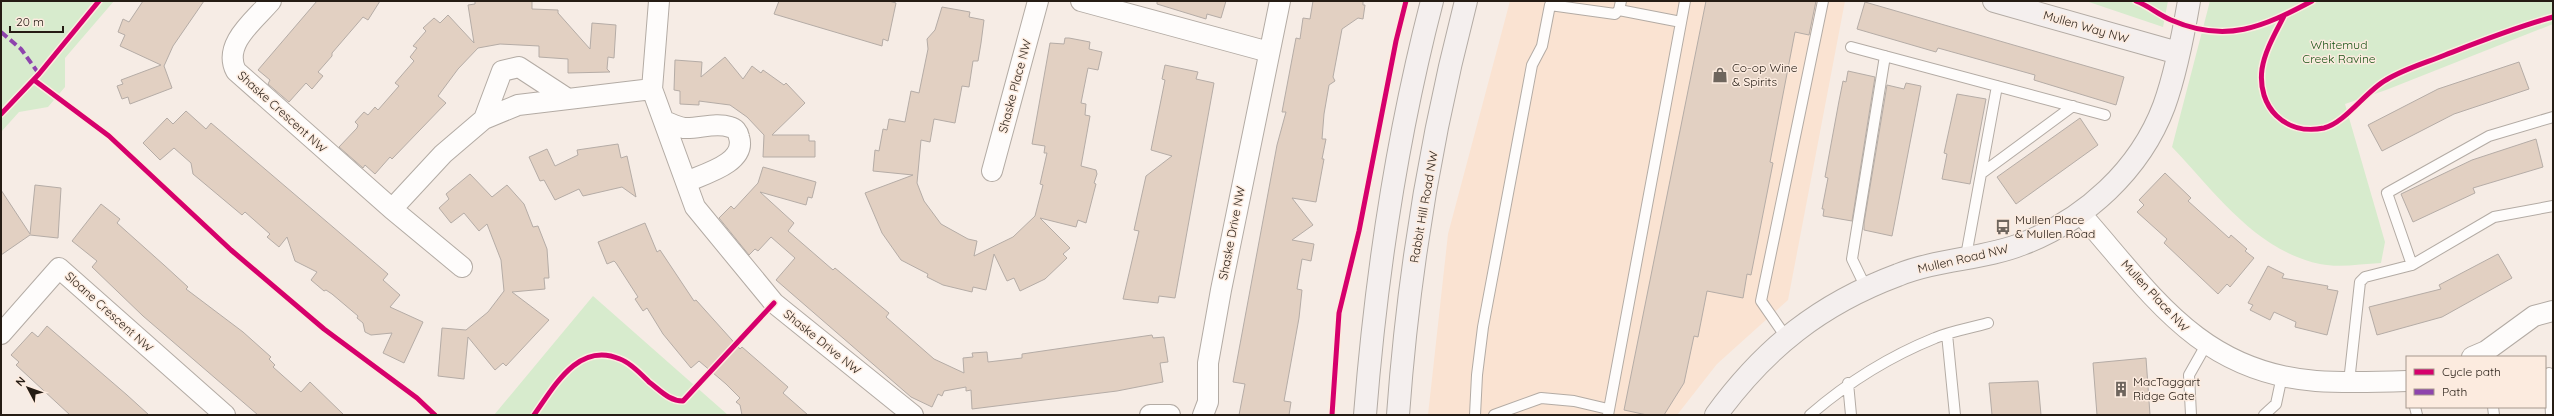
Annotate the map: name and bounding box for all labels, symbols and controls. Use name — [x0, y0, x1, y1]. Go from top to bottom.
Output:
street label: Mullen Way NW — [2042, 7, 2131, 46]
scale bar — [10, 8, 63, 34]
text: 20 m — [16, 14, 44, 29]
street label: Shaske Place NW — [995, 37, 1034, 134]
park label: Whitemud Creek Ravine — [2302, 37, 2376, 66]
place label: Co-op Wine & Spirits — [1732, 60, 1798, 89]
shop icon: Co-op Wine & Spirits — [1711, 66, 1729, 84]
street label: Shaske Crescent NW — [235, 68, 330, 156]
street label: Rabbit Hill Road NW — [1406, 149, 1441, 264]
street label: Shaske Drive NW — [1215, 184, 1248, 281]
place label: Mullen Place & Mullen Road — [2015, 212, 2095, 241]
bus stop icon: Mullen Place & Mullen Road — [1994, 218, 2012, 236]
street label: Mullen Road NW — [1916, 241, 2010, 276]
street label: Mullen Place NW — [2118, 257, 2193, 335]
street label: Sloane Crescent NW — [62, 268, 157, 355]
street label: Shaske Drive NW — [781, 306, 864, 378]
legend — [2406, 356, 2546, 408]
text: Cycle path — [2442, 364, 2501, 379]
north arrow — [8, 368, 48, 408]
text: N — [13, 374, 28, 389]
place label: MacTaggart Ridge Gate — [2133, 374, 2200, 403]
building icon: MacTaggart Ridge Gate — [2112, 380, 2130, 398]
text: Path — [2442, 384, 2467, 399]

